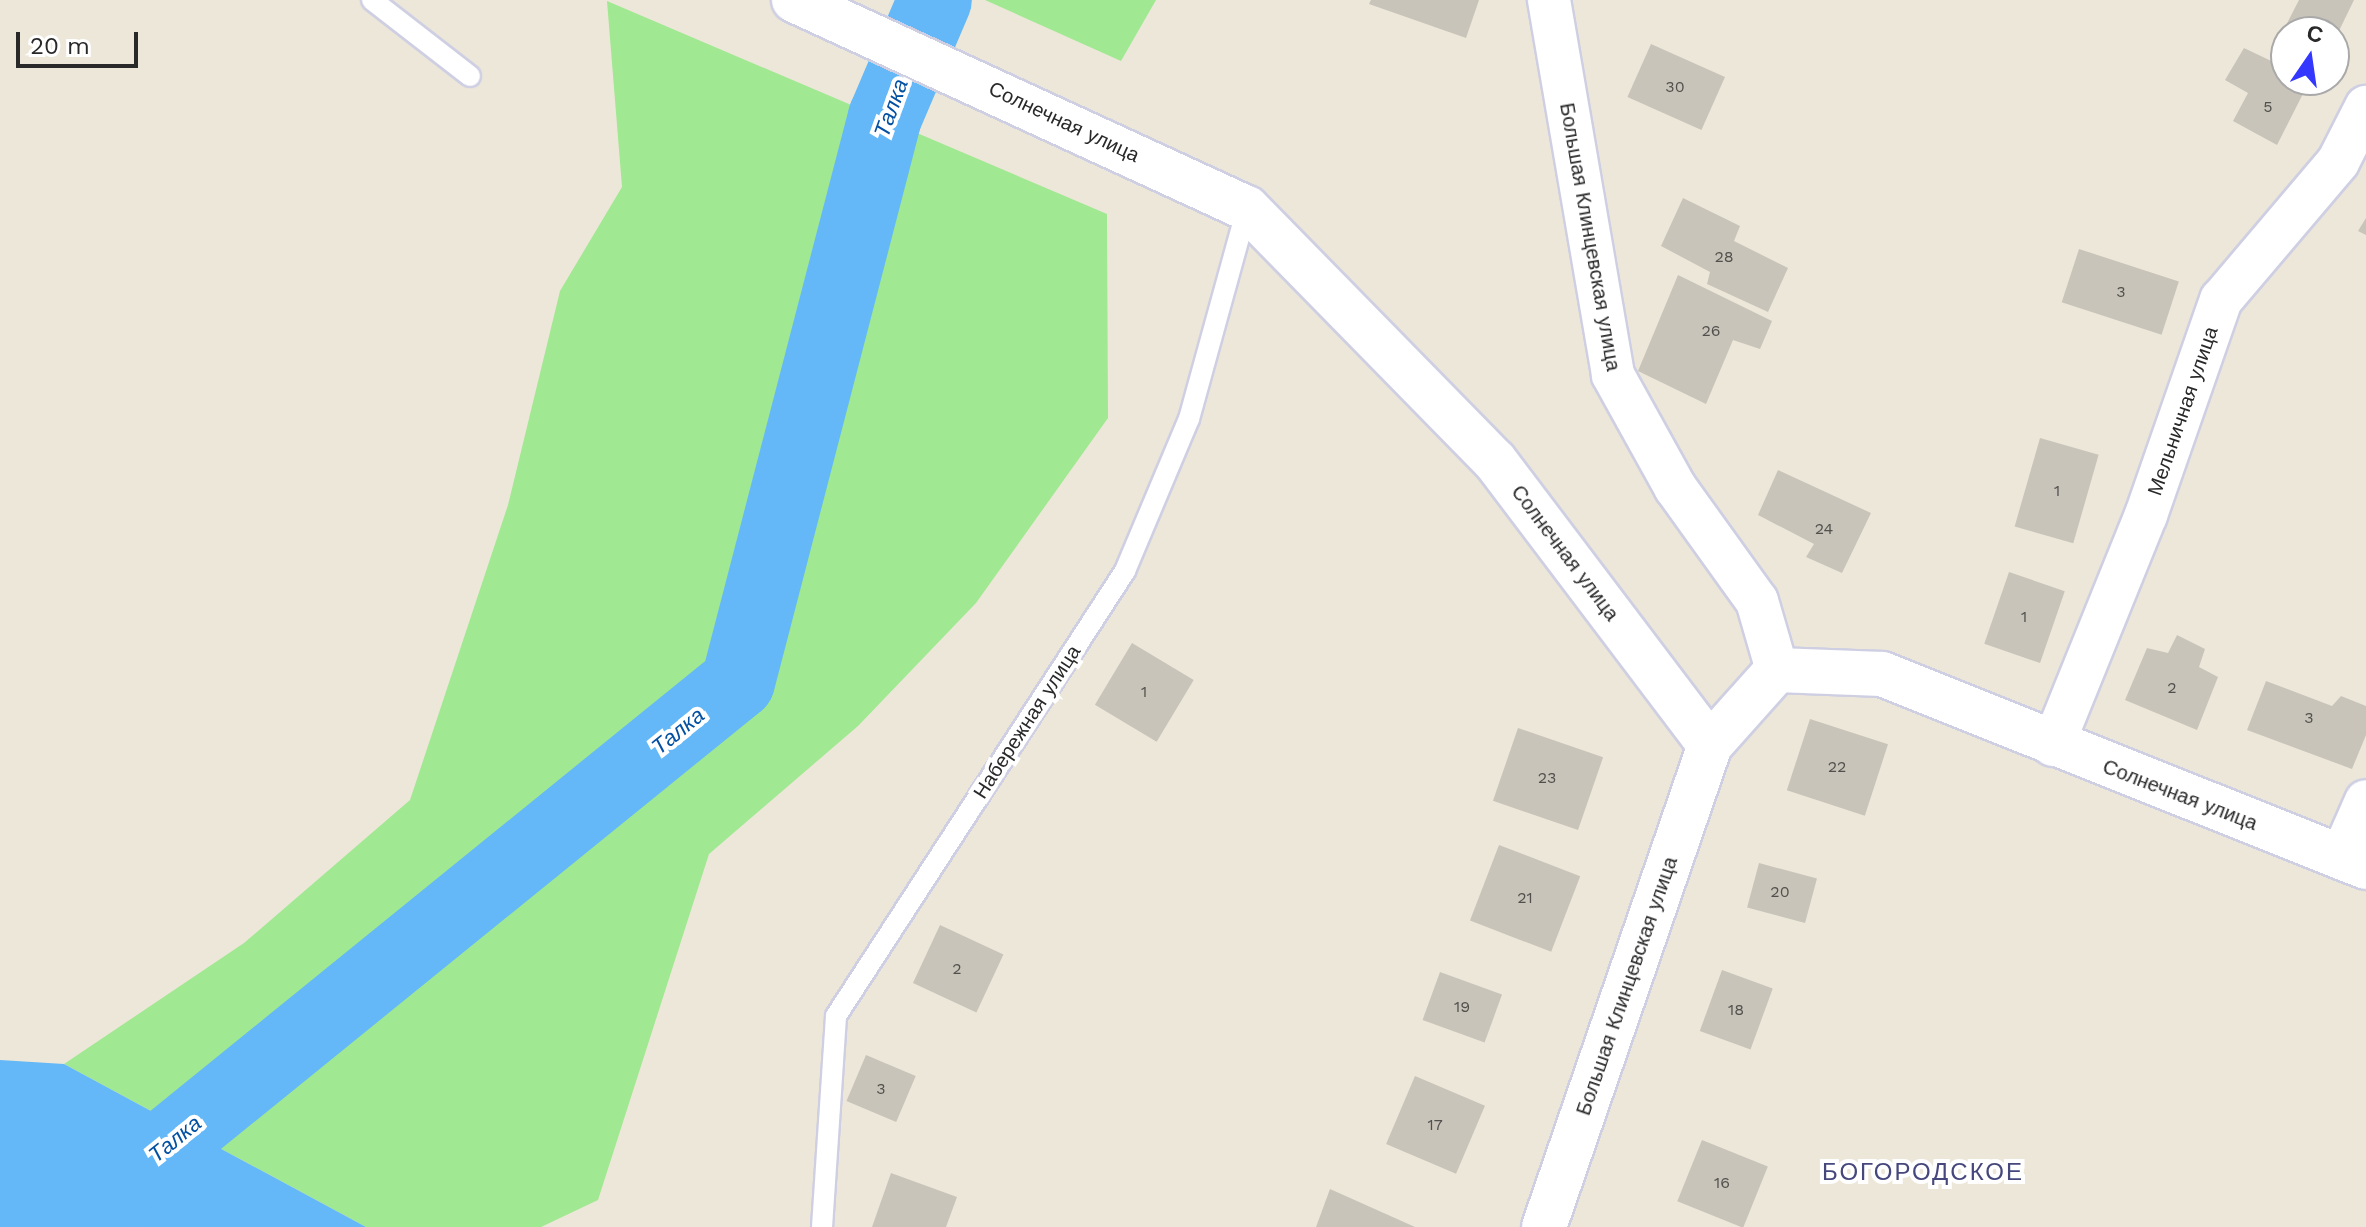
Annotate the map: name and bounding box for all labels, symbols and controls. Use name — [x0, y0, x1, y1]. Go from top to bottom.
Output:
scale bar — [20, 16, 142, 66]
north arrow — [2270, 16, 2350, 96]
text: С — [2305, 20, 2326, 48]
text: 20 m — [30, 32, 90, 60]
water label: Талка — [868, 75, 914, 141]
street label: Солнечная улица — [985, 77, 1143, 167]
house number: 30 — [1665, 77, 1685, 97]
house number: 5 — [2263, 97, 2273, 117]
street label: Большая Клинцевская улица — [1555, 101, 1625, 373]
house number: 28 — [1714, 247, 1734, 267]
house number: 3 — [2116, 282, 2126, 302]
house number: 26 — [1701, 321, 1721, 341]
street label: Мельничная улица — [2143, 323, 2223, 499]
street label: Солнечная улица — [1506, 480, 1624, 626]
house number: 1 — [2054, 481, 2060, 501]
house number: 24 — [1815, 519, 1833, 539]
house number: 1 — [2021, 607, 2027, 627]
street label: Набережная улица — [968, 641, 1086, 803]
house number: 2 — [2167, 678, 2177, 698]
house number: 1 — [1141, 682, 1147, 702]
water label: Талка — [646, 702, 710, 760]
house number: 3 — [2304, 708, 2314, 728]
street label: Солнечная улица — [2099, 754, 2261, 836]
house number: 22 — [1828, 757, 1846, 777]
house number: 23 — [1538, 768, 1556, 788]
street label: Большая Клинцевская улица — [1571, 854, 1683, 1118]
house number: 20 — [1770, 882, 1790, 902]
house number: 21 — [1517, 888, 1533, 908]
house number: 2 — [952, 959, 962, 979]
house number: 19 — [1454, 997, 1470, 1017]
house number: 18 — [1728, 1000, 1744, 1020]
house number: 3 — [876, 1079, 886, 1099]
water label: Талка — [143, 1110, 207, 1168]
house number: 17 — [1427, 1115, 1443, 1135]
district label: БОГОРОДСКОЕ — [1822, 1159, 2024, 1187]
house number: 16 — [1714, 1173, 1730, 1193]

